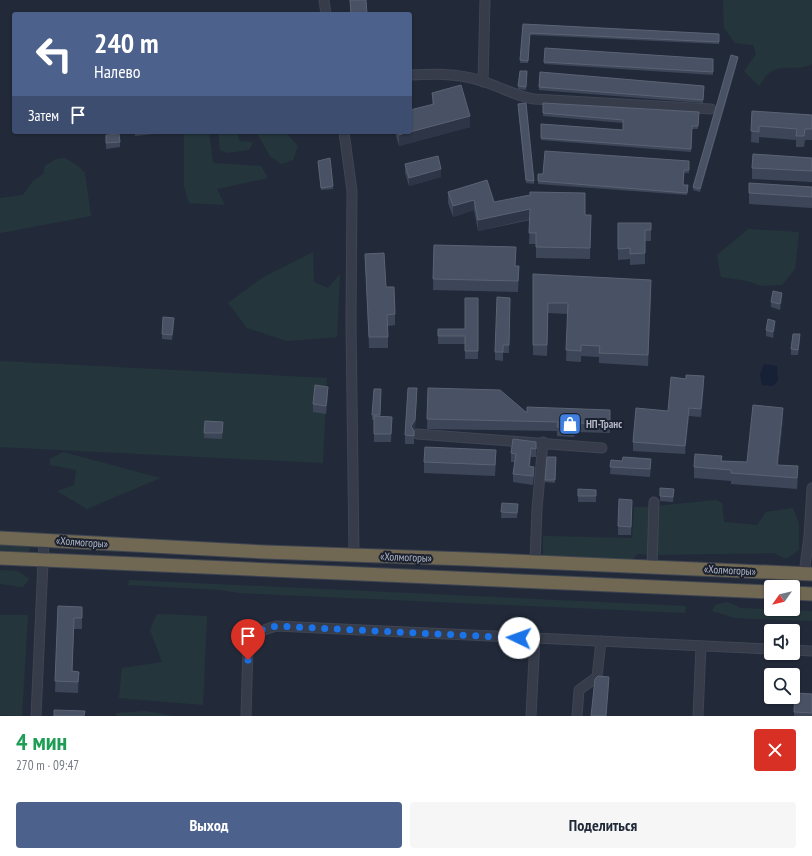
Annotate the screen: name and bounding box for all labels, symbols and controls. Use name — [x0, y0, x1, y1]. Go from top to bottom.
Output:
text: 240 m — [94, 24, 158, 61]
icon: left — [28, 28, 80, 80]
text: Налево — [94, 60, 141, 83]
icon: arrive — [67, 104, 89, 126]
text: Затем — [28, 106, 59, 125]
shop icon: НП-Транс — [557, 411, 583, 437]
place label: НП-Транс — [586, 417, 622, 431]
street label: «Холмогоры» — [56, 533, 108, 551]
street label: «Холмогоры» — [380, 549, 432, 565]
street label: «Холмогоры» — [704, 562, 756, 578]
north arrow — [764, 580, 800, 616]
map controls — [764, 580, 800, 704]
position arrow — [498, 617, 540, 659]
pin — [231, 619, 265, 660]
button: sound — [764, 624, 800, 660]
icon: arrive — [237, 625, 259, 647]
button: search — [764, 668, 800, 704]
text: 4 мин — [16, 726, 67, 757]
button: close — [754, 729, 796, 771]
text: 270 m · 09:47 — [16, 757, 79, 774]
button: Выход — [16, 802, 402, 848]
button: Поделиться — [410, 802, 796, 848]

